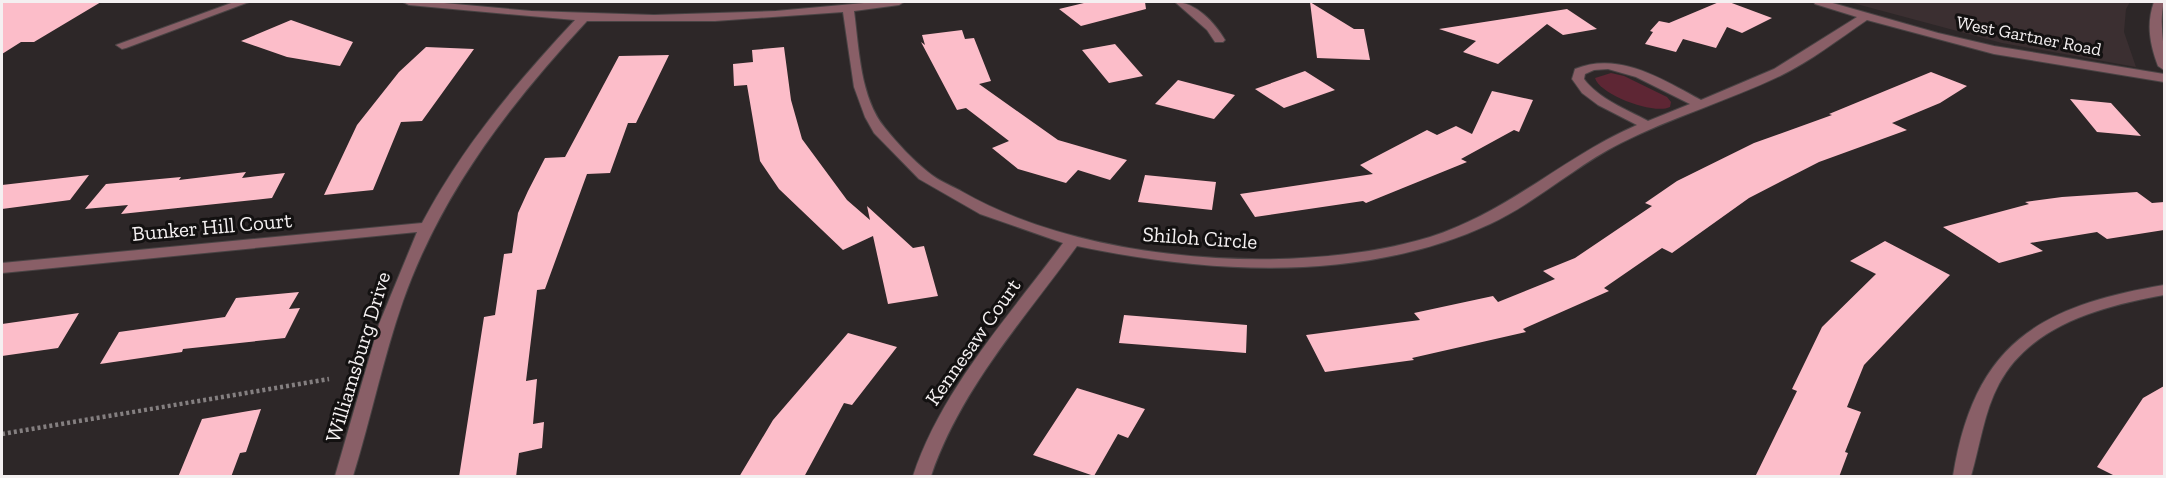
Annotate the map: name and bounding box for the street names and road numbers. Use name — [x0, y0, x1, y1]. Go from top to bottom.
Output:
street label: West Gartner Road — [1955, 11, 2104, 61]
street label: Bunker Hill Court — [131, 207, 293, 246]
street label: Shiloh Circle — [1142, 221, 1258, 254]
street label: Williamsburg Drive — [320, 268, 395, 445]
street label: Kennesaw Court — [920, 273, 1026, 410]

